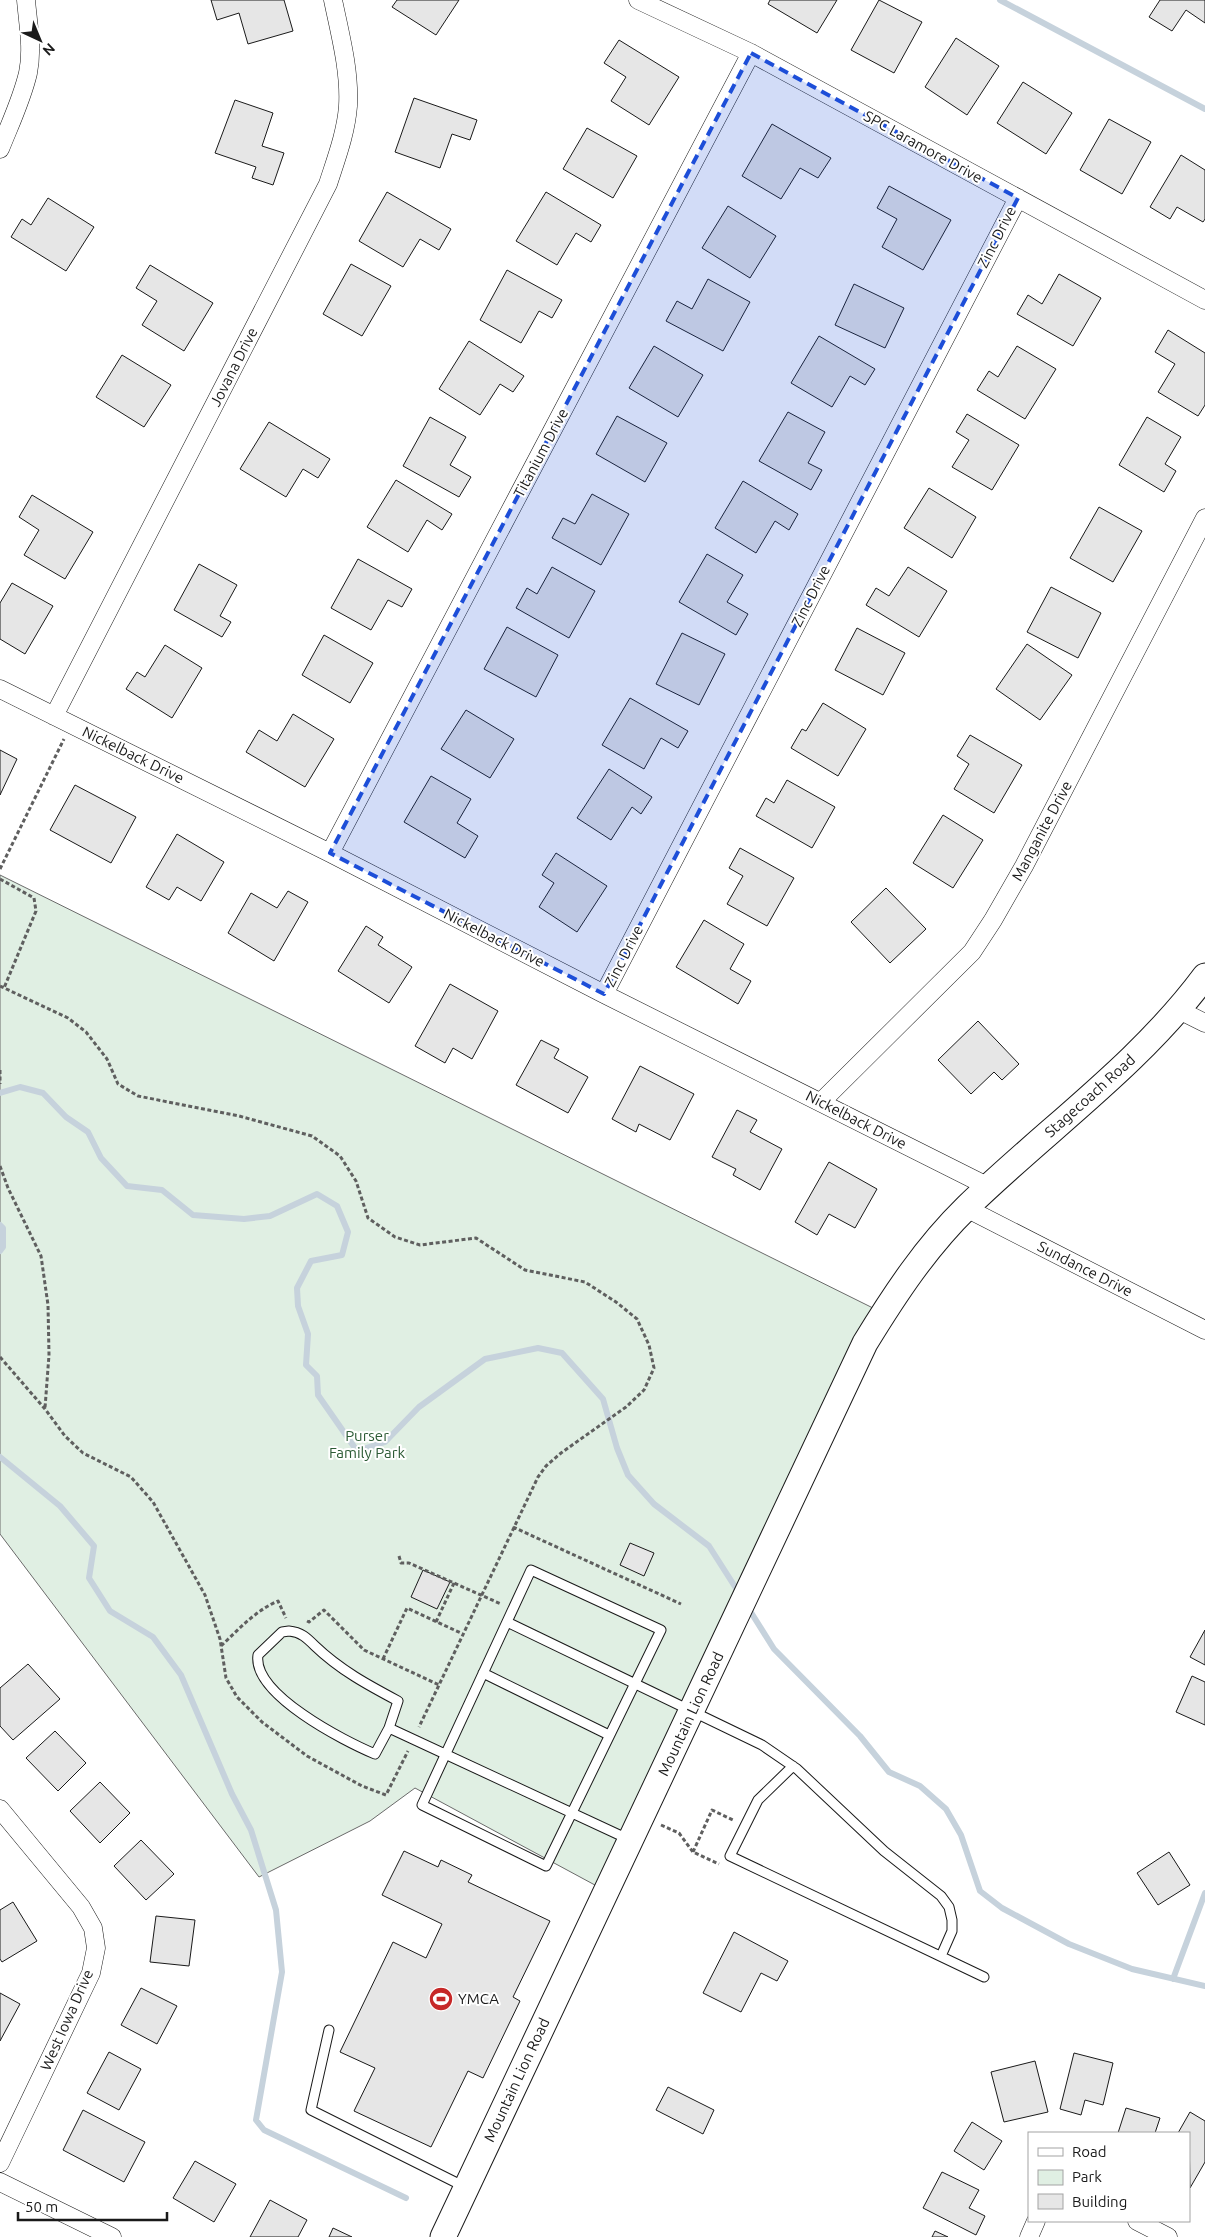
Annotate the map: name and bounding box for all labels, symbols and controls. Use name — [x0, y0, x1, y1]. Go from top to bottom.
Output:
north arrow — [15, 15, 65, 65]
text: N — [40, 40, 58, 59]
street label: SPC Laramore Drive — [861, 107, 985, 186]
street label: Zinc Drive — [974, 203, 1019, 270]
street label: Jovana Drive — [206, 324, 261, 409]
street label: Titanium Drive — [510, 405, 571, 500]
street label: Zinc Drive — [788, 562, 833, 629]
street label: Nickelback Drive — [80, 723, 187, 786]
street label: Manganite Drive — [1008, 778, 1075, 884]
street label: Nickelback Drive — [441, 905, 547, 970]
street label: Zinc Drive — [601, 922, 646, 989]
street label: Stagecoach Road — [1041, 1051, 1138, 1141]
street label: Nickelback Drive — [803, 1087, 909, 1152]
street label: Sundance Drive — [1035, 1237, 1135, 1300]
park label: Purser Family Park — [329, 1427, 405, 1461]
street label: Mountain Lion Road — [654, 1649, 727, 1778]
street label: West Iowa Drive — [37, 1967, 96, 2073]
sports icon: YMCA — [428, 1986, 454, 2012]
place label: YMCA — [458, 1990, 499, 2007]
street label: Mountain Lion Road — [480, 2015, 553, 2144]
legend — [1028, 2132, 1190, 2222]
text: Road — [1072, 2143, 1107, 2160]
text: Park — [1072, 2168, 1102, 2185]
scale bar — [18, 2190, 166, 2222]
text: Building — [1072, 2193, 1127, 2210]
text: 50 m — [25, 2198, 58, 2215]

